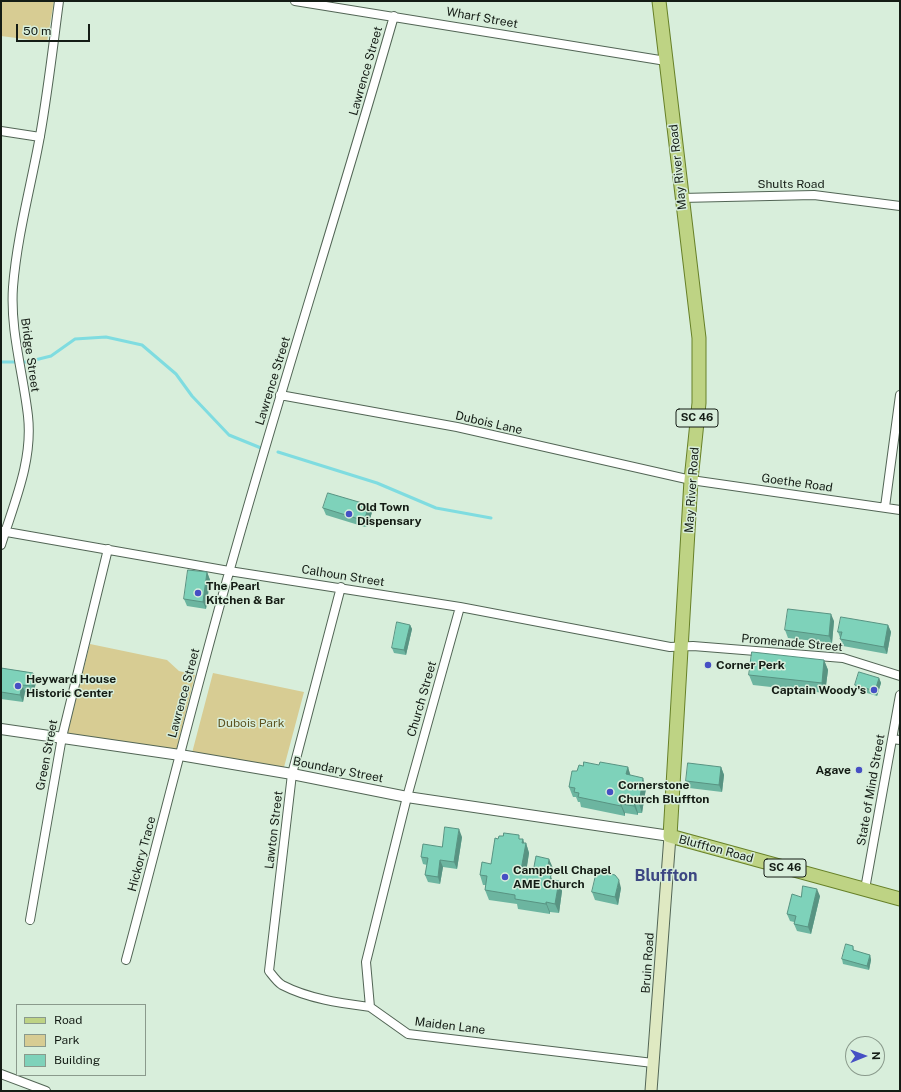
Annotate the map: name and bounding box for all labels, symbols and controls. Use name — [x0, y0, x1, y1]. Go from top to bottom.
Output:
street label: Wharf Street — [445, 5, 519, 31]
scale bar — [18, 16, 92, 42]
text: 50 m — [23, 24, 51, 38]
street label: Lawrence Street — [346, 25, 386, 117]
street label: May River Road — [666, 123, 690, 211]
street label: Shults Road — [757, 177, 825, 191]
street label: Bridge Street — [18, 317, 42, 393]
street label: Lawrence Street — [253, 335, 293, 427]
street label: Dubois Lane — [454, 408, 524, 438]
road number: SC 46 — [676, 409, 718, 427]
street label: May River Road — [682, 447, 702, 533]
street label: Goethe Road — [760, 471, 834, 495]
place label: Old Town Dispensary — [357, 500, 421, 528]
marker: Old Town Dispensary — [344, 509, 354, 519]
street label: Calhoun Street — [300, 562, 386, 590]
place label: The Pearl Kitchen & Bar — [206, 579, 285, 607]
marker: The Pearl Kitchen & Bar — [193, 588, 203, 598]
street label: Promenade Street — [741, 631, 843, 655]
street label: Lawrence Street — [165, 647, 203, 739]
place label: Corner Perk — [716, 658, 785, 672]
street label: Church Street — [404, 659, 440, 739]
marker: Corner Perk — [703, 660, 713, 670]
place label: Heyward House Historic Center — [26, 672, 116, 700]
marker: Heyward House Historic Center — [13, 681, 23, 691]
place label: Captain Woody's — [771, 683, 866, 697]
marker: Captain Woody's — [869, 685, 879, 695]
park label: Dubois Park — [218, 716, 284, 730]
street label: Green Street — [33, 718, 61, 792]
street label: State of Mind Street — [854, 733, 888, 847]
street label: Boundary Street — [292, 754, 384, 786]
place label: Agave — [816, 763, 851, 777]
marker: Agave — [854, 765, 864, 775]
place label: Cornerstone Church Bluffton — [618, 778, 709, 806]
marker: Cornerstone Church Bluffton — [605, 787, 615, 797]
street label: Lawton Street — [262, 790, 286, 870]
street label: Hickory Trace — [125, 815, 159, 893]
street label: Bluffton Road — [677, 832, 755, 866]
road number: SC 46 — [764, 859, 806, 877]
place label: Campbell Chapel AME Church — [513, 863, 612, 891]
district label: Bluffton — [634, 866, 698, 886]
marker: Campbell Chapel AME Church — [500, 872, 510, 882]
street label: Bruin Road — [639, 932, 657, 994]
legend — [16, 1004, 146, 1076]
text: Road — [54, 1013, 82, 1027]
street label: Maiden Lane — [414, 1015, 486, 1037]
text: Park — [54, 1033, 80, 1047]
north arrow — [845, 1036, 885, 1076]
text: N — [870, 1051, 882, 1060]
text: Building — [54, 1053, 100, 1067]

